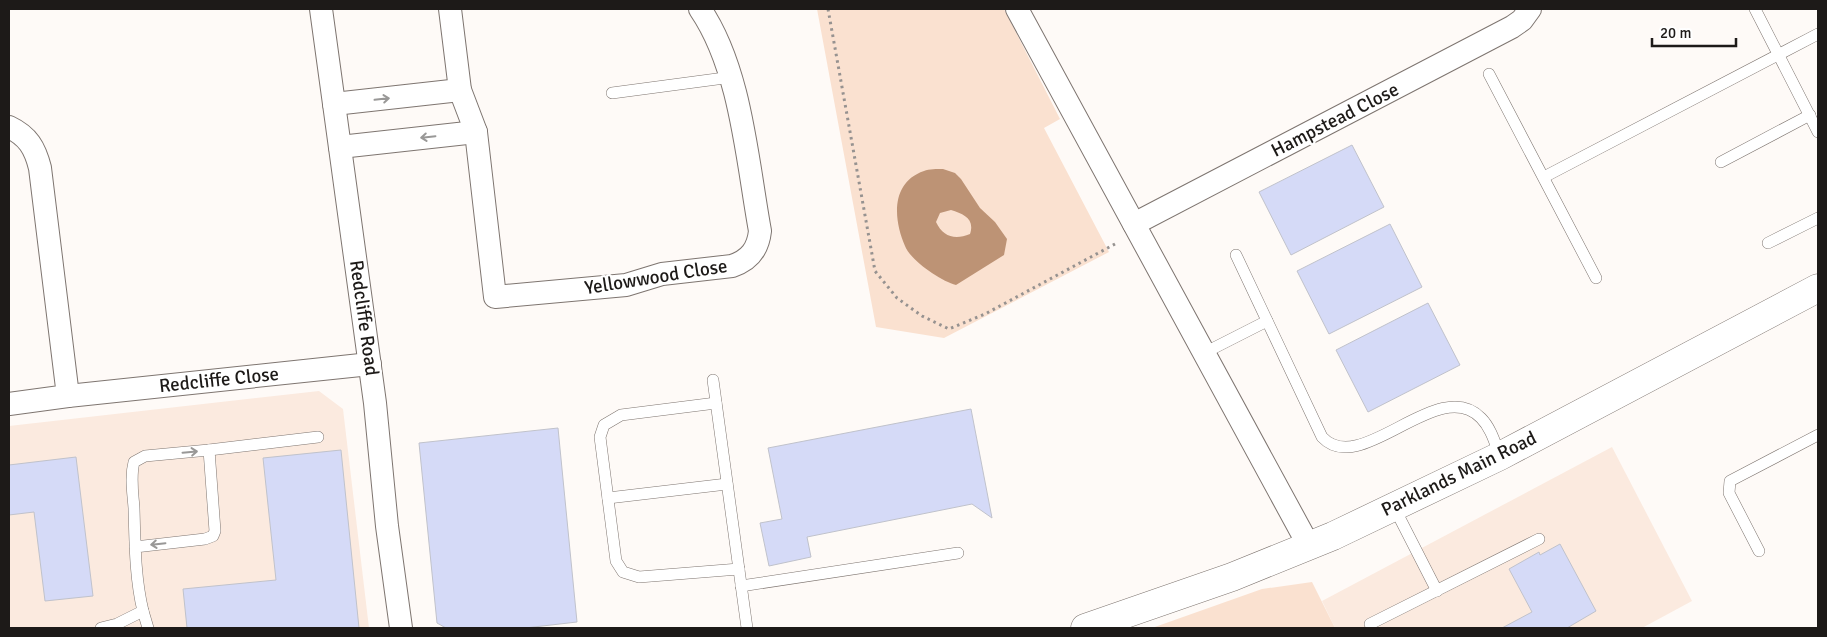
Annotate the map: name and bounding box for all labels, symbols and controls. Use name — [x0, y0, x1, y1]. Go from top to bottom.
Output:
scale bar — [1652, 15, 1736, 47]
text: 20 m — [1660, 24, 1691, 42]
street label: Hampstead Close — [1267, 77, 1403, 163]
one-way arrow — [374, 94, 390, 104]
one-way arrow — [420, 132, 436, 142]
street label: Yellowwood Close — [583, 254, 729, 300]
street label: Redcliffe Road — [344, 259, 384, 377]
street label: Redcliffe Close — [158, 362, 280, 398]
street label: Parklands Main Road — [1377, 426, 1541, 522]
one-way arrow — [181, 447, 197, 457]
one-way arrow — [150, 540, 166, 549]

